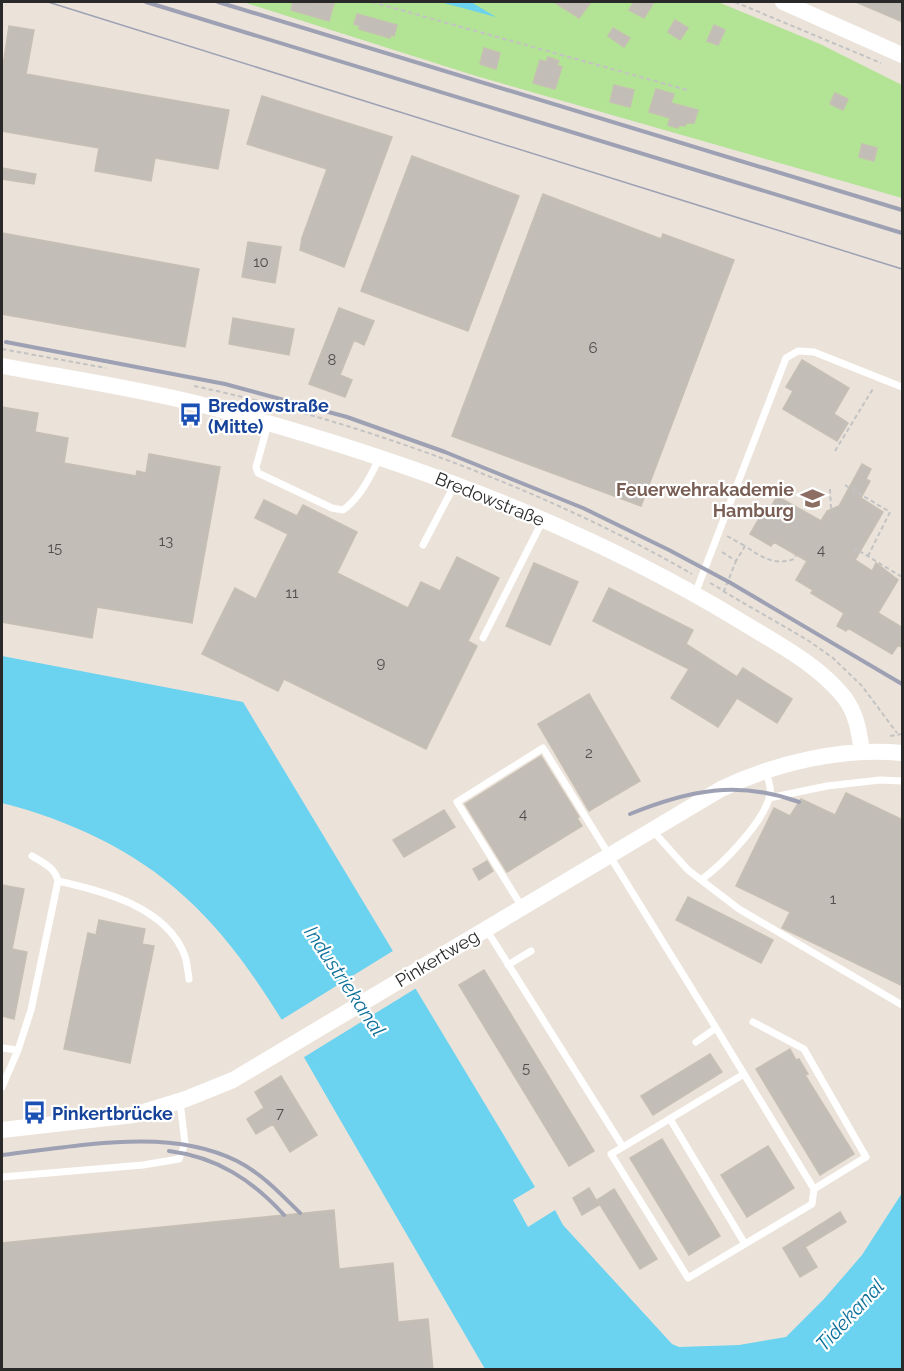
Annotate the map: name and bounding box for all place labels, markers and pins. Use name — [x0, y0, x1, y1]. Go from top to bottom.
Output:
place label: Bredowstraße (Mitte) — [208, 395, 329, 437]
bus stop icon: Bredowstraße (Mitte) — [177, 402, 203, 428]
place label: Feuerwehrakademie Hamburg — [616, 479, 794, 521]
school or university icon: Feuerwehrakademie Hamburg — [799, 486, 825, 512]
bus stop icon: Pinkertbrücke — [21, 1100, 47, 1126]
place label: Pinkertbrücke — [52, 1103, 173, 1124]

